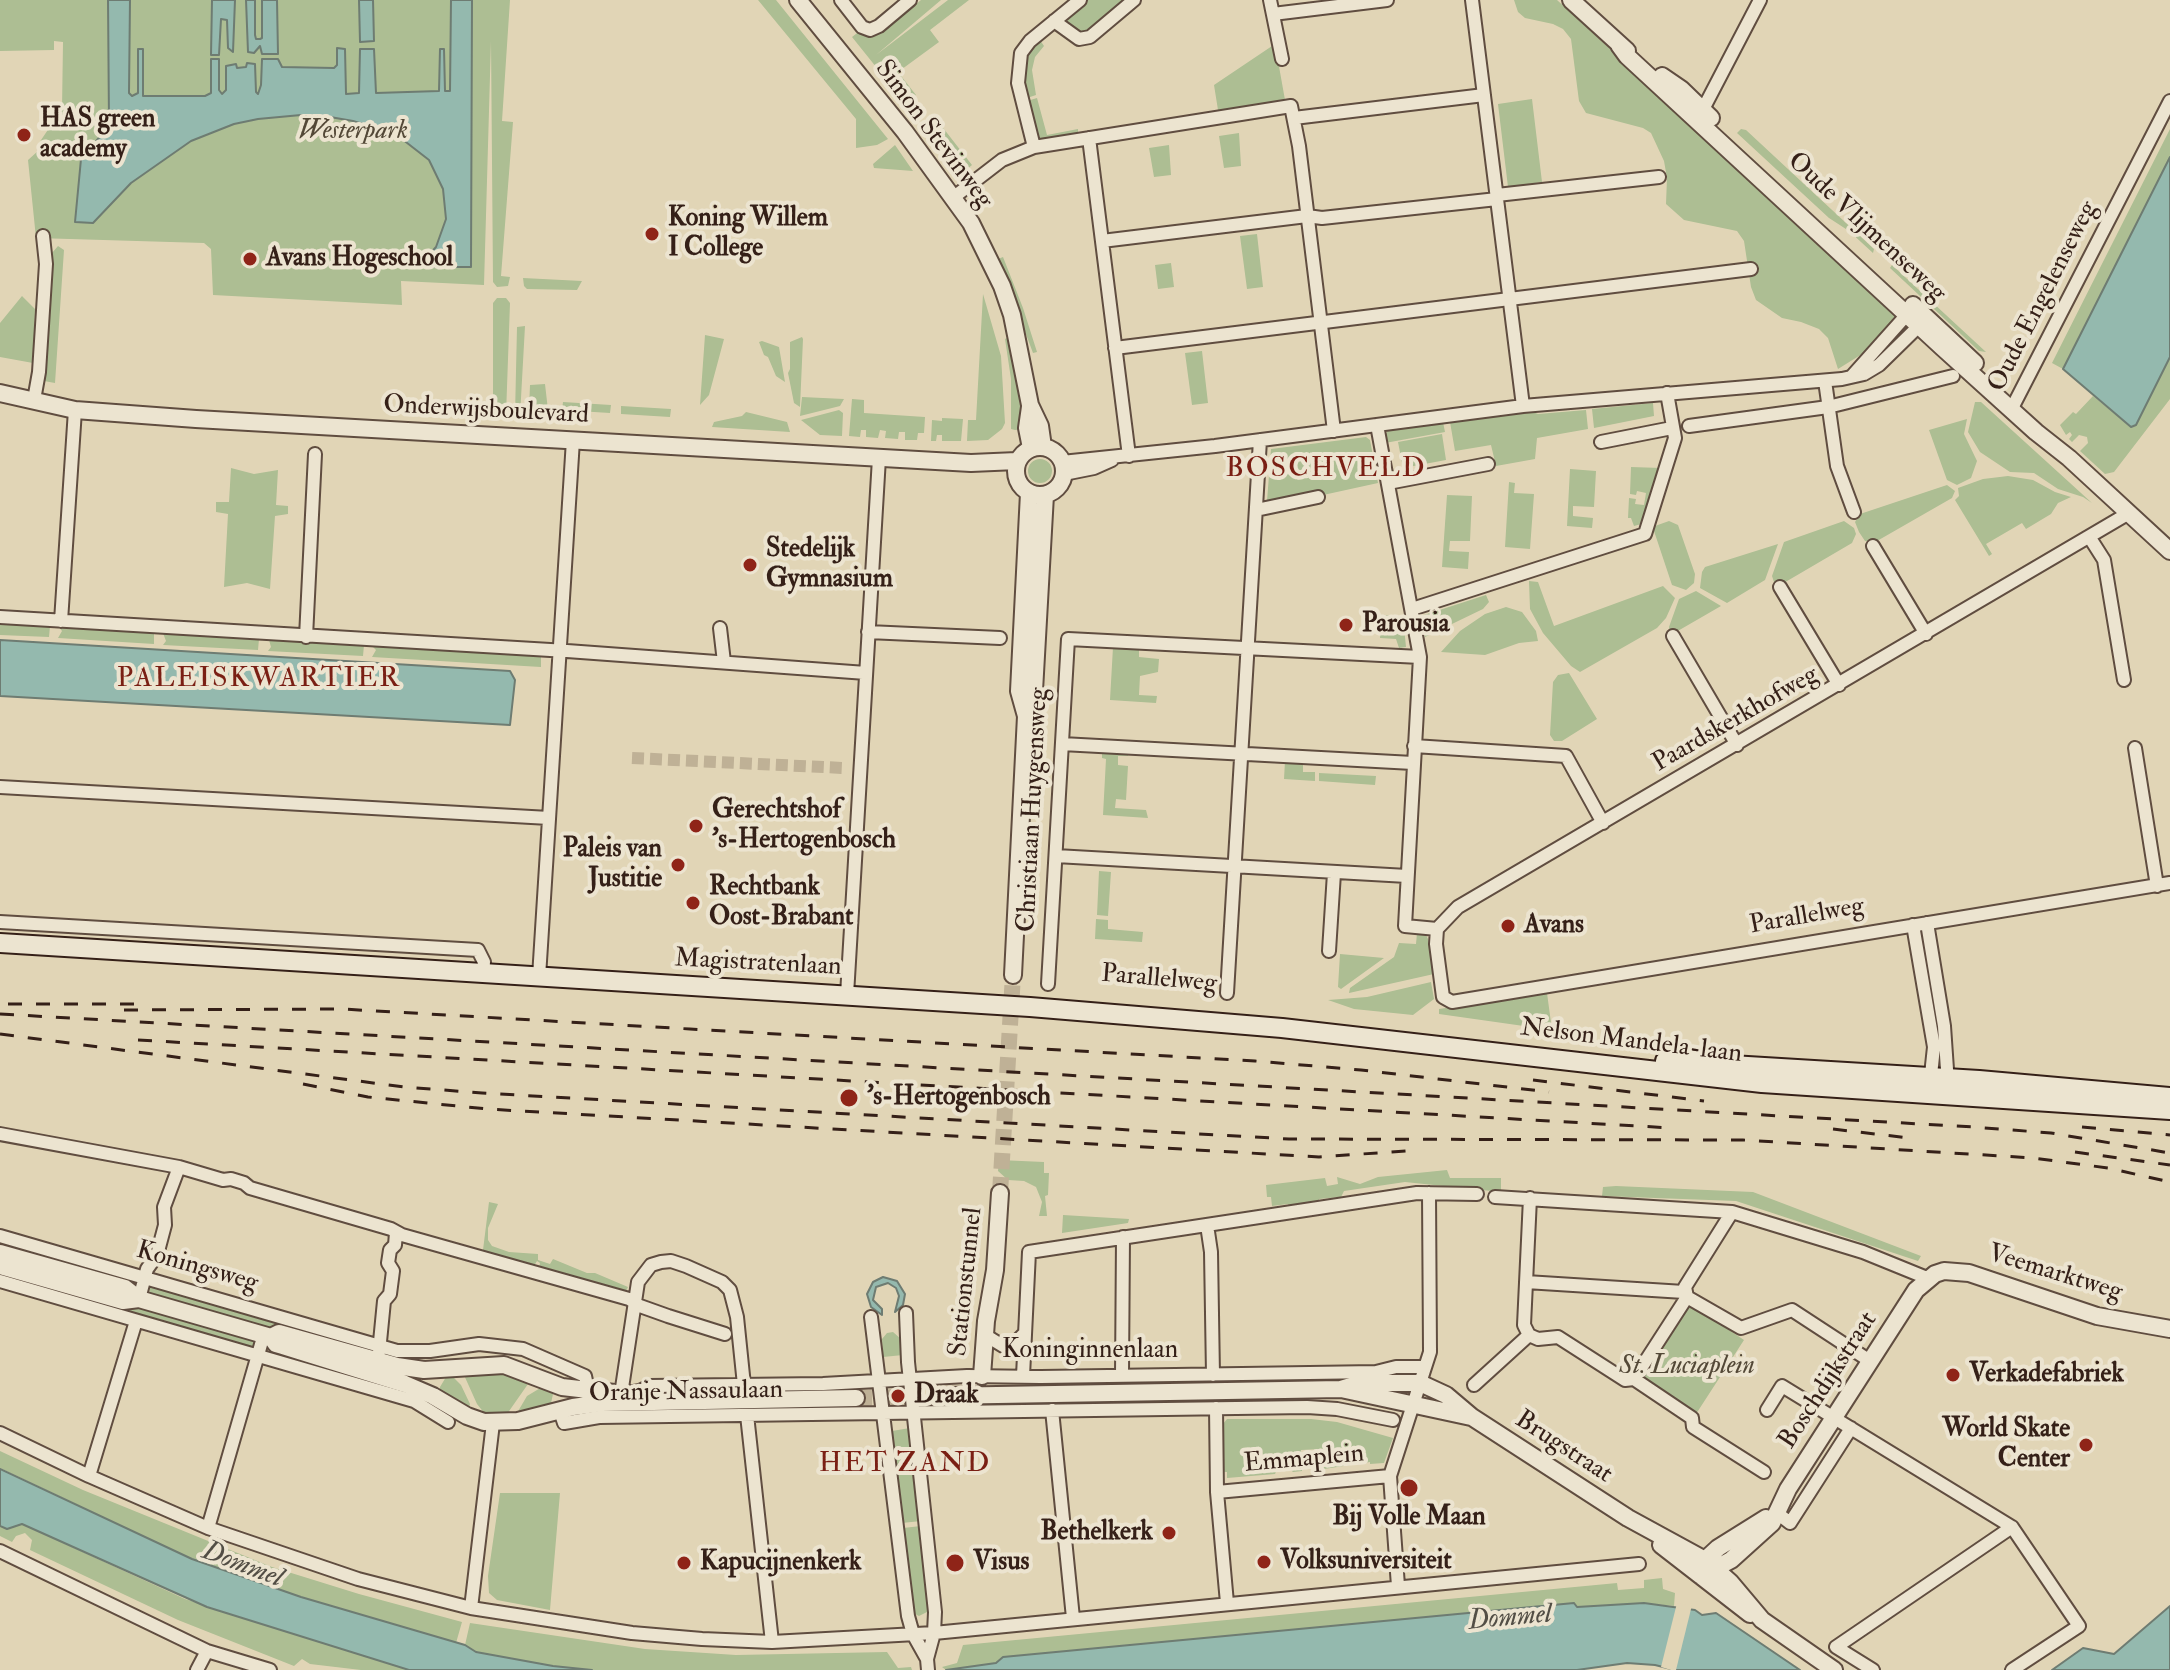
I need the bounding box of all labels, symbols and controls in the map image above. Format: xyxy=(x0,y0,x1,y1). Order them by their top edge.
street label: Simon Stevinweg xyxy=(867,55,999,215)
place label: HAS green academy xyxy=(40,104,155,166)
park label: Westerpark xyxy=(298,116,408,148)
marker: HAS green academy xyxy=(15,126,33,144)
street label: Oude Vlijmenseweg xyxy=(1780,146,1952,310)
street label: Oude Engelenseweg xyxy=(1983,197,2105,397)
place label: Koning Willem I College xyxy=(668,203,828,264)
marker: Koning Willem I College xyxy=(643,225,661,243)
place label: Avans Hogeschool xyxy=(266,243,453,275)
marker: Avans Hogeschool xyxy=(241,250,259,268)
street label: Onderwijsboulevard xyxy=(382,390,590,432)
district label: BOSCHVELD xyxy=(1225,453,1427,487)
place label: Stedelijk Gymnasium xyxy=(766,534,893,596)
marker: Stedelijk Gymnasium xyxy=(741,556,759,574)
place label: Parousia xyxy=(1362,609,1449,641)
marker: Parousia xyxy=(1337,616,1355,634)
street label: Paardskerkhofweg xyxy=(1648,660,1824,780)
district label: PALEISKWARTIER xyxy=(117,663,401,697)
street label: Christiaan Huygensweg xyxy=(1012,687,1056,933)
place label: Gerechtshof 's-Hertogenbosch xyxy=(712,795,896,856)
marker: Gerechtshof 's-Hertogenbosch xyxy=(687,817,705,835)
place label: Paleis van Justitie xyxy=(563,834,662,896)
marker: Paleis van Justitie xyxy=(669,856,687,874)
place label: Rechtbank Oost-Brabant xyxy=(709,872,853,934)
street label: Parallelweg xyxy=(1747,892,1867,942)
marker: Rechtbank Oost-Brabant xyxy=(684,894,702,912)
place label: Avans xyxy=(1524,910,1584,942)
marker: Avans xyxy=(1499,917,1517,935)
street label: Magistratenlaan xyxy=(674,944,842,984)
street label: Parallelweg xyxy=(1100,959,1218,1001)
street label: Nelson Mandela-laan xyxy=(1518,1013,1744,1071)
place label: 's-Hertogenbosch xyxy=(867,1082,1051,1114)
marker: 's-Hertogenbosch xyxy=(838,1087,860,1109)
street label: Stationstunnel xyxy=(944,1206,990,1358)
street label: Koningsweg xyxy=(133,1236,261,1300)
street label: Veemarktweg xyxy=(1984,1239,2126,1309)
street label: Boschdijkstraat xyxy=(1773,1307,1885,1455)
street label: Koninginnenlaan xyxy=(1002,1335,1178,1367)
park label: St. Luciaplein xyxy=(1619,1351,1755,1383)
place label: Verkadefabriek xyxy=(1969,1359,2124,1391)
marker: Verkadefabriek xyxy=(1944,1366,1962,1384)
street label: Oranje Nassaulaan xyxy=(589,1376,783,1410)
place label: Draak xyxy=(914,1380,979,1412)
marker: Draak xyxy=(889,1387,907,1405)
street label: Brugstraat xyxy=(1509,1405,1617,1491)
place label: World Skate Center xyxy=(1942,1414,2070,1476)
marker: World Skate Center xyxy=(2077,1436,2095,1454)
street label: Emmaplein xyxy=(1243,1439,1365,1481)
district label: HET ZAND xyxy=(819,1448,991,1482)
marker: Bij Volle Maan xyxy=(1398,1477,1420,1499)
place label: Bij Volle Maan xyxy=(1332,1502,1486,1534)
place label: Bethelkerk xyxy=(1041,1517,1153,1549)
marker: Bethelkerk xyxy=(1160,1524,1178,1542)
water label: Dommel xyxy=(197,1535,287,1597)
place label: Volksuniversiteit xyxy=(1280,1546,1452,1578)
place label: Kapucijnenkerk xyxy=(700,1547,861,1579)
place label: Visus xyxy=(973,1547,1029,1579)
marker: Visus xyxy=(944,1552,966,1574)
marker: Volksuniversiteit xyxy=(1255,1553,1273,1571)
marker: Kapucijnenkerk xyxy=(675,1554,693,1572)
water label: Dommel xyxy=(1467,1599,1553,1639)

